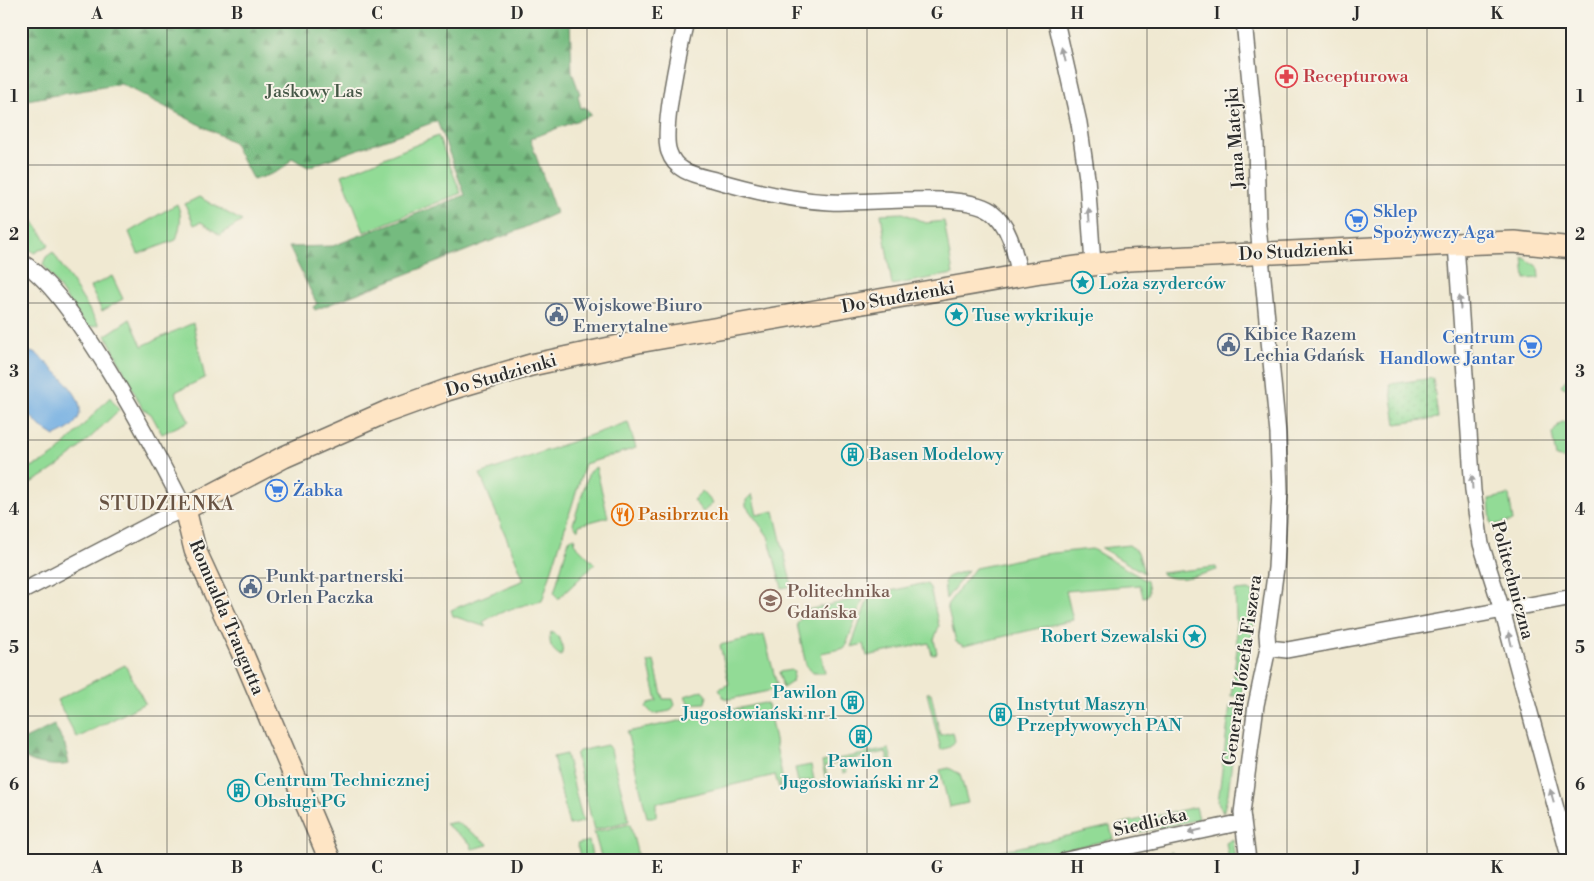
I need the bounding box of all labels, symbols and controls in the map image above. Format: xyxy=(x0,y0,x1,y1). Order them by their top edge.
text: A xyxy=(90,4,103,24)
text: B xyxy=(231,4,243,24)
text: C xyxy=(371,4,383,24)
text: D xyxy=(511,4,524,24)
text: E xyxy=(651,4,663,24)
text: F xyxy=(791,4,803,24)
text: G xyxy=(931,4,944,24)
text: H xyxy=(1070,4,1084,24)
text: I xyxy=(1214,4,1220,24)
text: J xyxy=(1352,4,1360,24)
text: K xyxy=(1491,4,1505,24)
one-way arrow xyxy=(1060,48,1068,63)
pharmacy icon: Recepturowa xyxy=(1275,64,1299,88)
place label: Recepturowa xyxy=(1303,65,1409,88)
park label: Jaśkowy Las xyxy=(264,80,363,103)
street label: Jana Matejki xyxy=(1220,86,1251,191)
text: 1 xyxy=(10,87,18,107)
text: 1 xyxy=(1576,87,1584,107)
place label: Sklep Spożywczy Aga xyxy=(1373,200,1496,244)
one-way arrow xyxy=(1085,207,1093,223)
supermarket icon: Sklep Spożywczy Aga xyxy=(1345,209,1369,233)
text: 2 xyxy=(9,225,19,245)
text: 2 xyxy=(1575,225,1585,245)
street label: Do Studzienki xyxy=(1238,237,1354,266)
place icon: Loża szyderców xyxy=(1071,271,1095,295)
place label: Loża szyderców xyxy=(1099,272,1226,295)
street label: Do Studzienki xyxy=(840,276,957,319)
place label: Wojskowe Biuro Emerytalne xyxy=(572,294,703,338)
one-way arrow xyxy=(1456,294,1464,310)
public building icon: Wojskowe Biuro Emerytalne xyxy=(545,303,569,327)
place icon: Tuse wykrikuje xyxy=(944,303,968,327)
place label: Tuse wykrikuje xyxy=(972,304,1094,327)
place label: Kibice Razem Lechia Gdańsk xyxy=(1244,323,1366,367)
place label: Centrum Handlowe Jantar xyxy=(1379,326,1515,370)
public building icon: Kibice Razem Lechia Gdańsk xyxy=(1216,332,1240,356)
supermarket icon: Centrum Handlowe Jantar xyxy=(1519,335,1543,359)
street label: Do Studzienki xyxy=(443,349,560,402)
text: 3 xyxy=(9,362,19,382)
text: 3 xyxy=(1575,362,1585,382)
building icon: Basen Modelowy xyxy=(841,442,865,466)
place label: Basen Modelowy xyxy=(868,443,1004,466)
one-way arrow xyxy=(1468,473,1476,489)
supermarket icon: Żabka xyxy=(265,478,289,502)
place label: Żabka xyxy=(293,479,344,502)
district label: STUDZIENKA xyxy=(99,492,235,516)
text: 4 xyxy=(9,500,20,520)
text: 4 xyxy=(1575,500,1586,520)
restaurant icon: Pasibrzuch xyxy=(610,502,634,526)
place label: Pasibrzuch xyxy=(638,503,729,526)
street label: Politechniczna xyxy=(1486,518,1540,643)
street label: Romualda Traugutta xyxy=(183,536,270,699)
place label: Punkt partnerski Orlen Paczka xyxy=(266,565,404,609)
street label: Generała Józefa Fiszera xyxy=(1218,573,1267,767)
public building icon: Punkt partnerski Orlen Paczka xyxy=(238,574,262,598)
place label: Politechnika Gdańska xyxy=(787,580,891,624)
school or university icon: Politechnika Gdańska xyxy=(759,589,783,613)
place icon: Robert Szewalski xyxy=(1183,624,1207,648)
place label: Robert Szewalski xyxy=(1041,625,1179,648)
one-way arrow xyxy=(1505,632,1513,647)
text: 5 xyxy=(9,638,19,658)
text: 5 xyxy=(1575,638,1585,658)
place label: Pawilon Jugosłowiański nr 1 xyxy=(681,681,837,725)
building icon: Pawilon Jugosłowiański nr 1 xyxy=(841,690,865,714)
place label: Instytut Maszyn Przepływowych PAN xyxy=(1017,693,1182,737)
building icon: Instytut Maszyn Przepływowych PAN xyxy=(989,702,1013,726)
building icon: Pawilon Jugosłowiański nr 2 xyxy=(848,724,872,748)
place label: Pawilon Jugosłowiański nr 2 xyxy=(780,750,939,794)
place label: Centrum Technicznej Obsługi PG xyxy=(254,769,431,813)
text: 6 xyxy=(9,775,19,795)
text: 6 xyxy=(1575,775,1585,795)
building icon: Centrum Technicznej Obsługi PG xyxy=(226,778,250,802)
one-way arrow xyxy=(1548,789,1556,804)
street label: Siedlicka xyxy=(1111,803,1190,842)
one-way arrow xyxy=(1187,827,1202,835)
text: A xyxy=(90,858,103,878)
text: B xyxy=(231,858,243,878)
text: C xyxy=(371,858,383,878)
text: D xyxy=(511,858,524,878)
text: E xyxy=(651,858,663,878)
text: F xyxy=(791,858,803,878)
text: G xyxy=(931,858,944,878)
text: H xyxy=(1070,858,1084,878)
text: I xyxy=(1214,858,1220,878)
text: J xyxy=(1352,858,1360,878)
text: K xyxy=(1491,858,1505,878)

